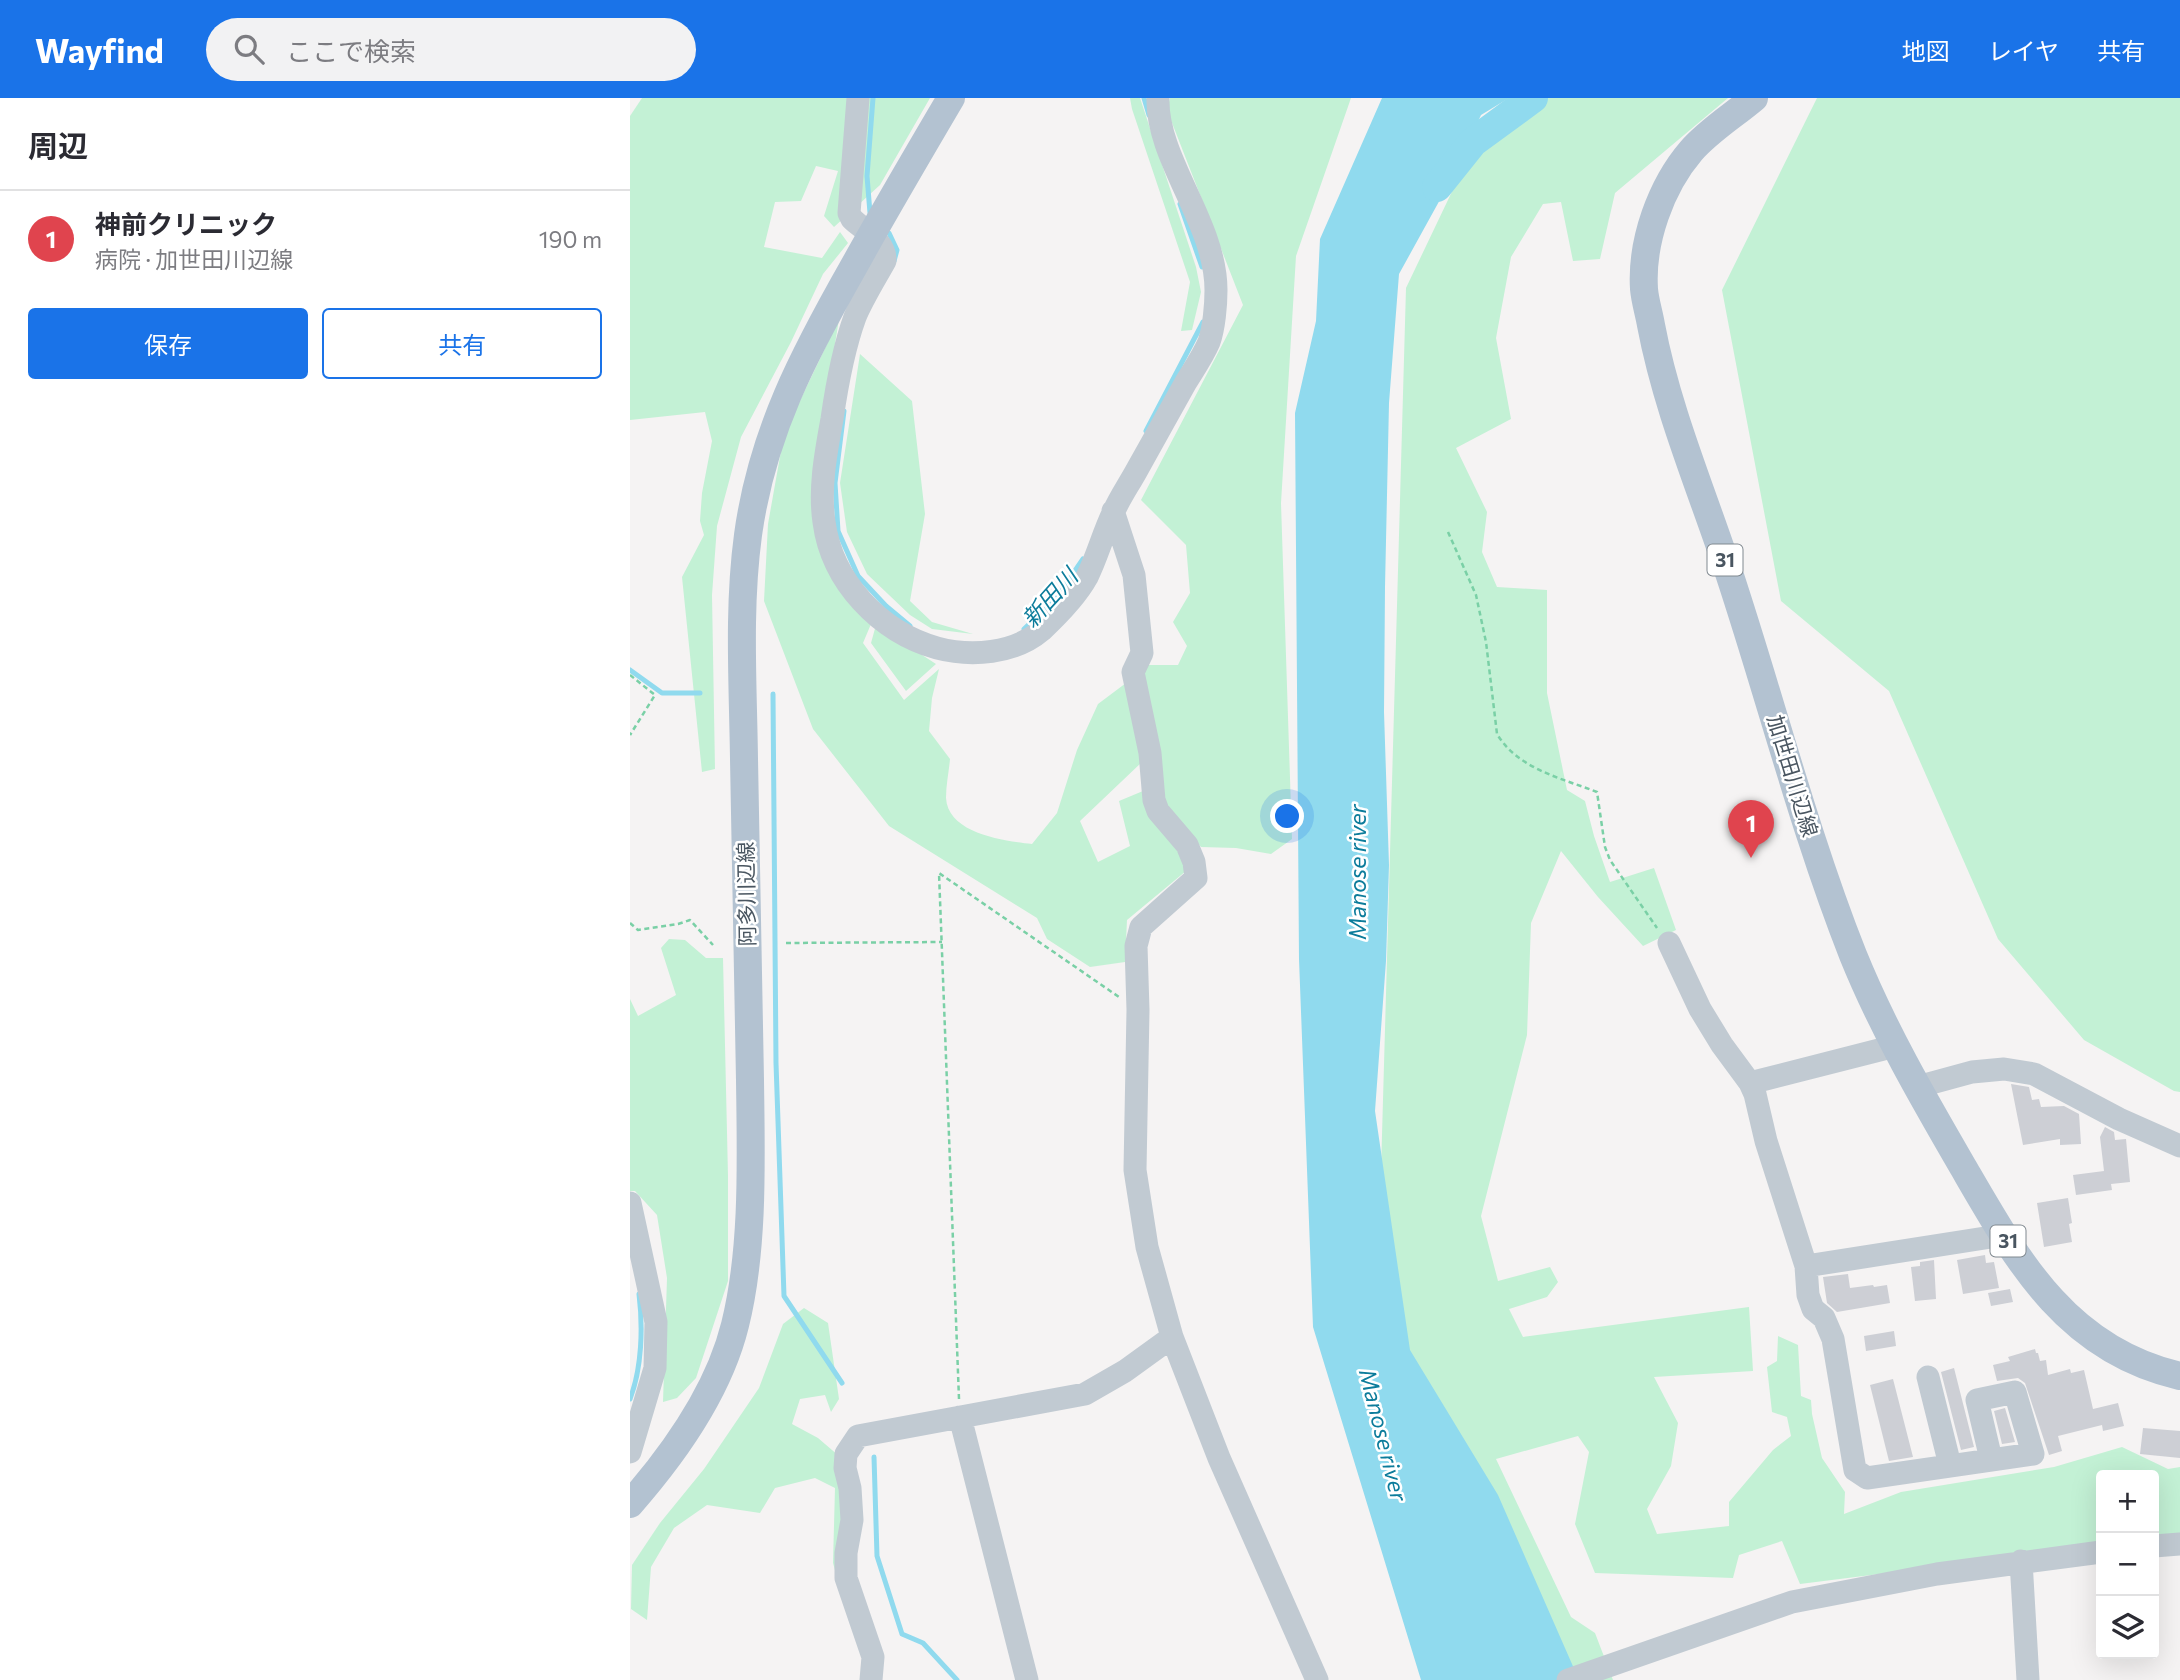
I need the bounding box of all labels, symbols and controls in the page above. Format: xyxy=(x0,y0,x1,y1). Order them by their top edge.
search box xyxy=(206,18,696,81)
text: Wayfind xyxy=(35,29,164,70)
icon: search xyxy=(230,30,268,68)
text: ここで検索 xyxy=(286,35,416,66)
text: 地図 xyxy=(1902,36,1950,65)
text: レイヤ xyxy=(1988,36,2059,65)
text: 共有 xyxy=(2097,36,2145,65)
text: 周辺 xyxy=(28,126,88,163)
text: 神前クリニック xyxy=(95,208,277,239)
text: 1 xyxy=(46,225,56,253)
text: 190 m xyxy=(539,225,602,253)
text: 病院 · 加世田川辺線 xyxy=(95,245,293,273)
button: 保存 xyxy=(28,308,308,379)
button: 共有 xyxy=(322,308,602,379)
road number: 31 xyxy=(1708,544,1742,575)
water label: 新田川 xyxy=(1016,560,1085,632)
street label: 加世田川辺線 xyxy=(1763,712,1824,839)
your location xyxy=(1270,799,1304,833)
pin: 1 xyxy=(1728,800,1774,858)
water label: Manose river xyxy=(1343,803,1371,940)
street label: 阿多川辺線 xyxy=(732,841,759,947)
road number: 31 xyxy=(1990,1226,2026,1256)
water label: Manose river xyxy=(1354,1366,1414,1505)
map controls xyxy=(2096,1470,2159,1659)
button: + xyxy=(2096,1470,2159,1533)
button: − xyxy=(2096,1533,2159,1596)
button: layers xyxy=(2096,1596,2159,1659)

